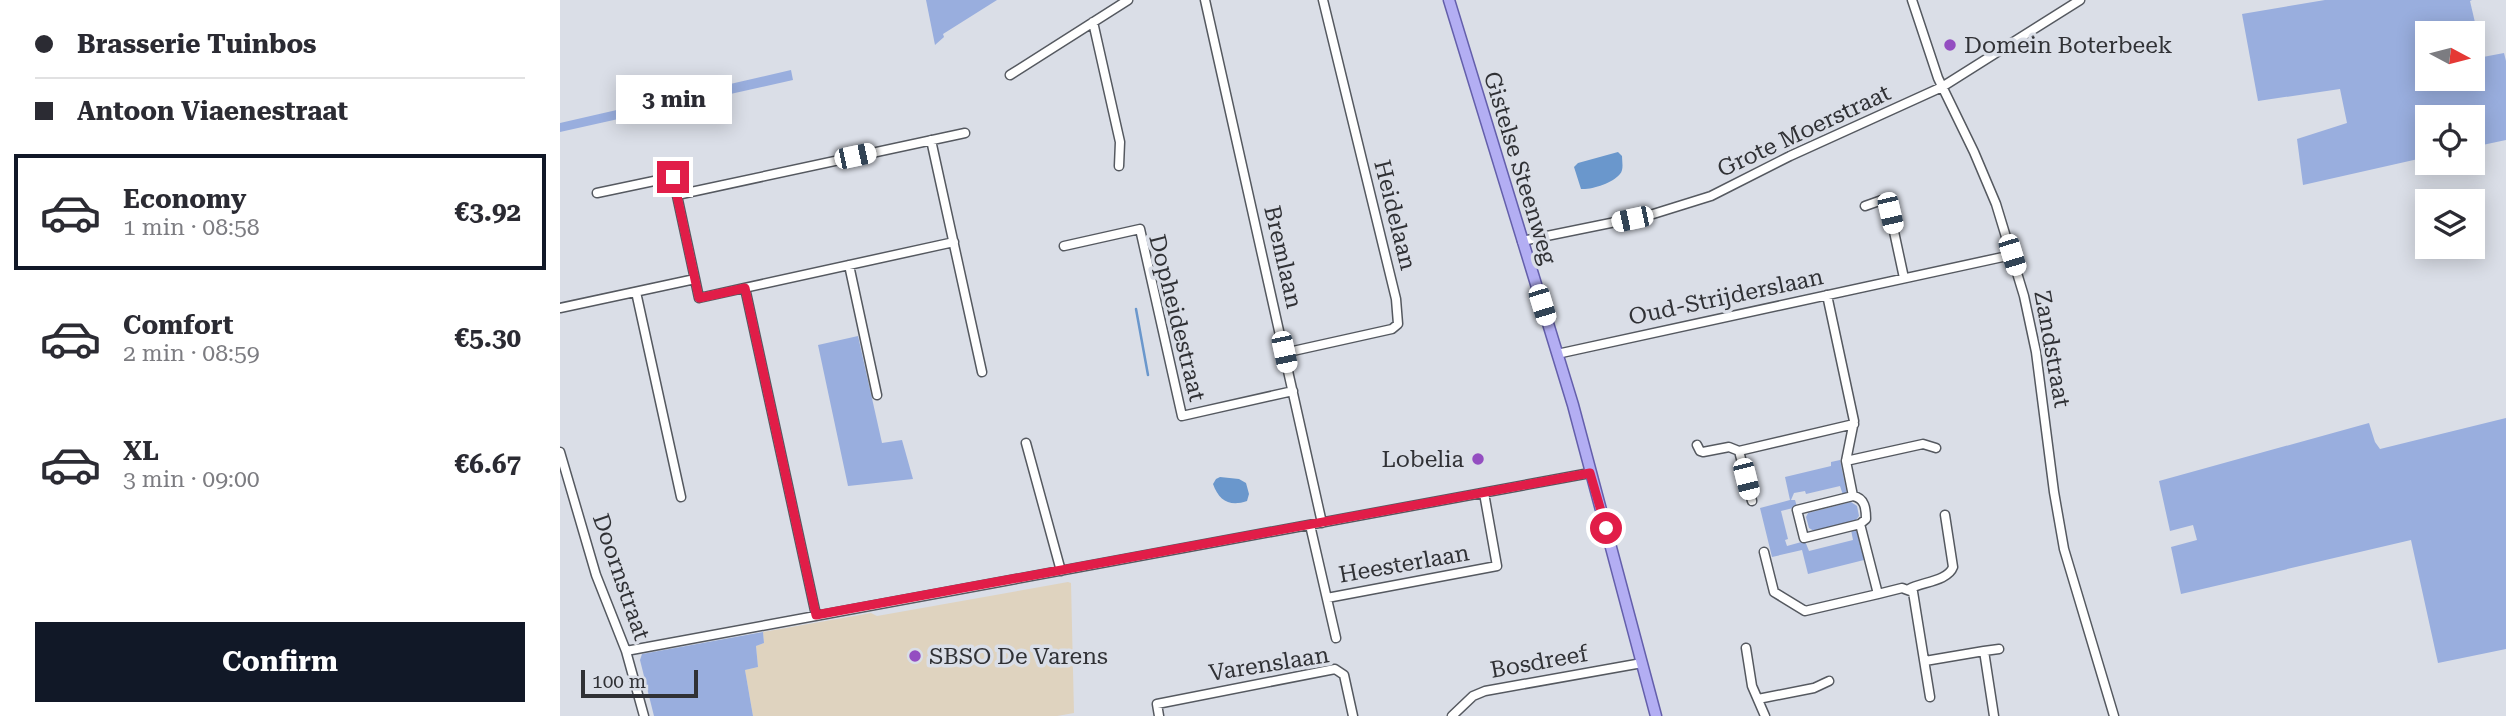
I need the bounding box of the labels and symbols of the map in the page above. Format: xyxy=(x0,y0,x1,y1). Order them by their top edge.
north arrow xyxy=(2415,21,2485,91)
place label: Domein Boterbeek xyxy=(1964,32,2173,59)
marker: Domein Boterbeek xyxy=(1942,37,1958,53)
street label: Gistelse Steenweg xyxy=(1478,68,1562,268)
callout: 3 min xyxy=(615,76,731,124)
street label: Grote Moerstraat xyxy=(1713,79,1895,183)
car xyxy=(833,141,878,171)
street label: Heidelaan xyxy=(1368,157,1422,273)
route end xyxy=(657,161,689,193)
car xyxy=(1876,190,1905,236)
street label: Bremlaan xyxy=(1258,203,1308,311)
car xyxy=(1610,204,1655,234)
street label: Dopheidestraat xyxy=(1143,232,1211,405)
car xyxy=(1996,232,2029,278)
street label: Oud-Strijderslaan xyxy=(1626,263,1826,331)
car xyxy=(1526,282,1559,328)
street label: Zandstraat xyxy=(2028,288,2076,410)
car xyxy=(1270,329,1299,375)
place label: Lobelia xyxy=(1381,446,1465,473)
marker: Lobelia xyxy=(1470,451,1486,467)
car xyxy=(1731,456,1762,502)
street label: Doornstraat xyxy=(587,510,655,644)
route start xyxy=(1590,512,1622,544)
street label: Heesterlaan xyxy=(1337,539,1472,589)
street label: Bosdreef xyxy=(1488,640,1591,684)
street label: Varenslaan xyxy=(1207,641,1331,687)
place label: SBSO De Varens xyxy=(929,643,1108,670)
marker: SBSO De Varens xyxy=(907,648,923,664)
scale bar xyxy=(581,667,698,699)

